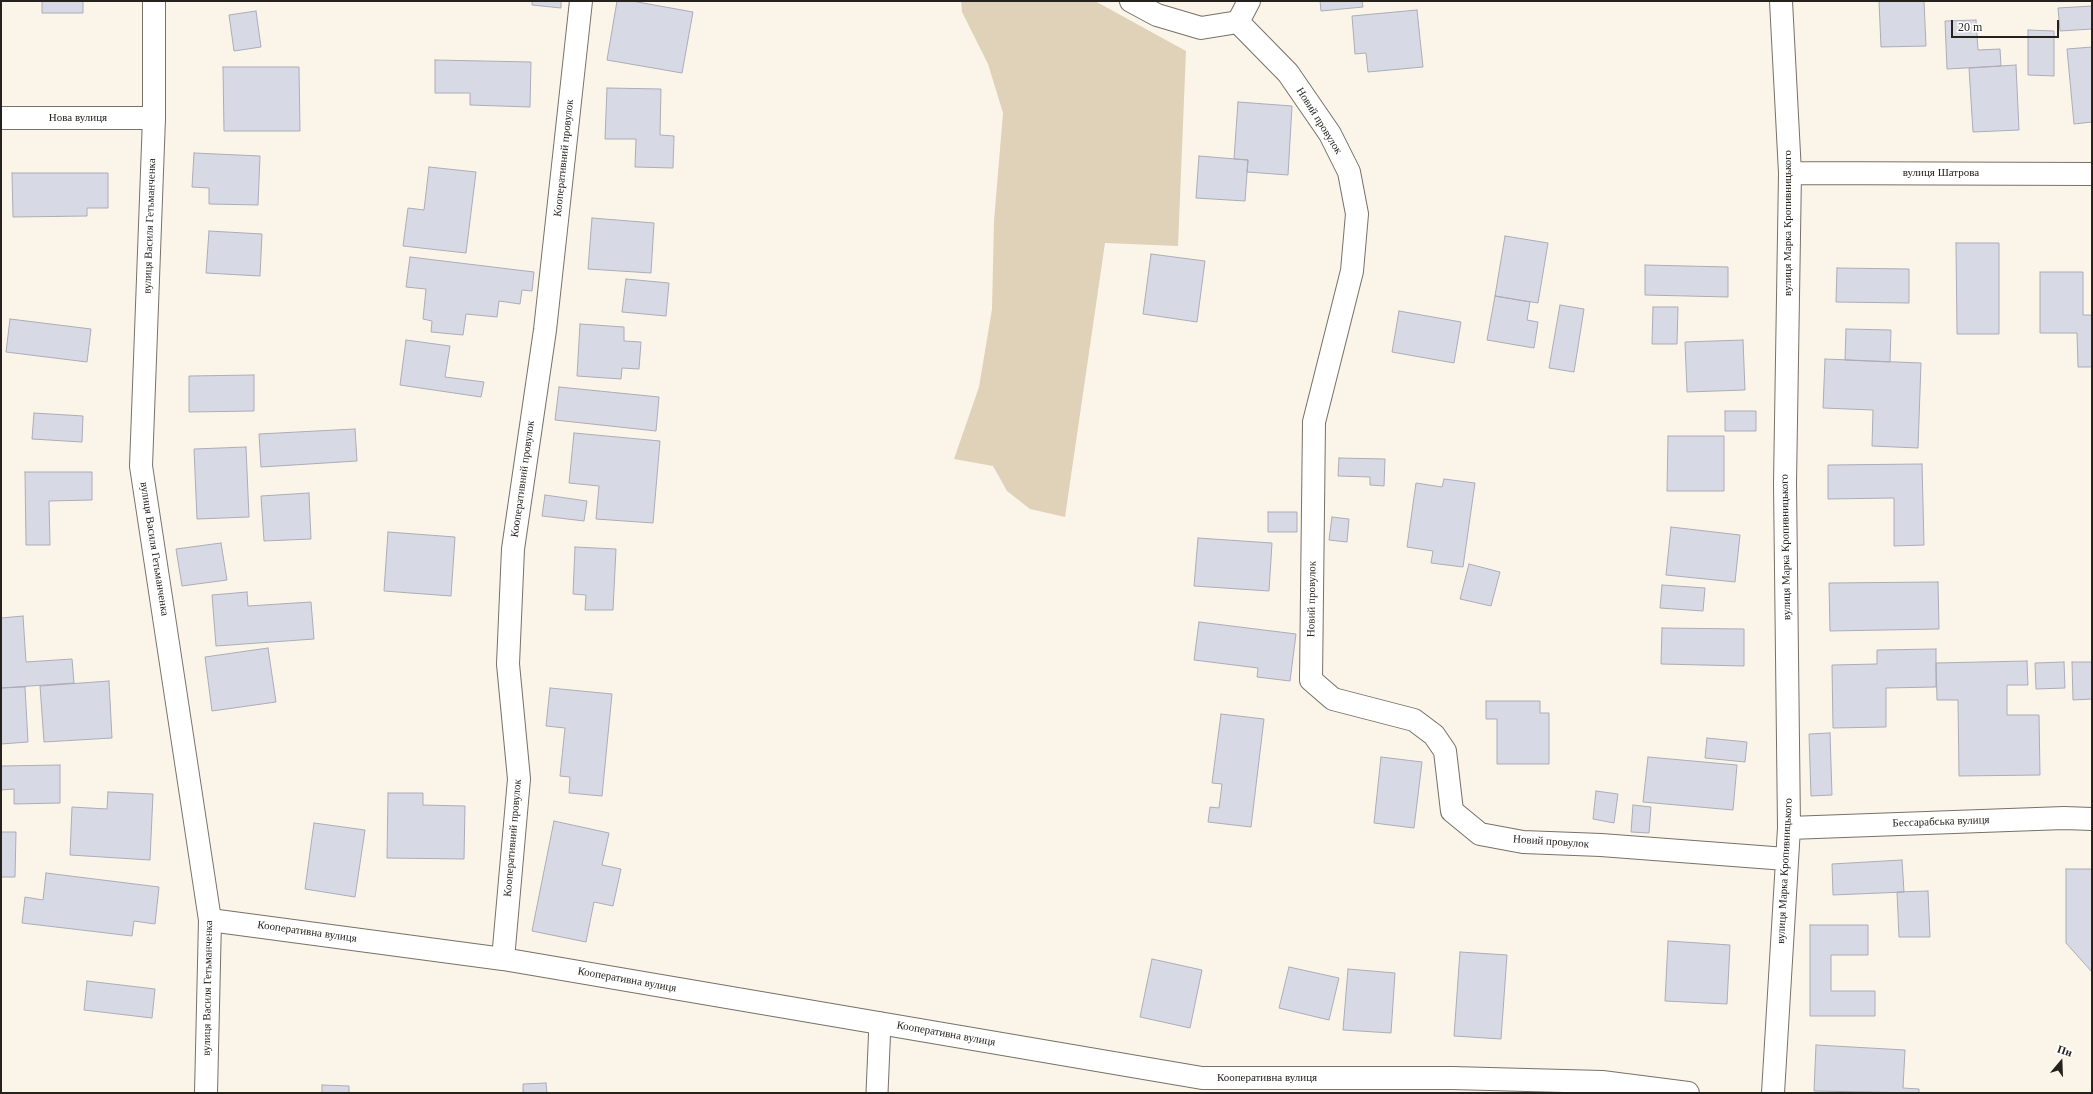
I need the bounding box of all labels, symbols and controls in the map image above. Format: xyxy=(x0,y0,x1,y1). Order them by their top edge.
scale bar xyxy=(1953,12,2061,38)
text: 20 m xyxy=(1958,20,1982,34)
street label: Новий провулок xyxy=(1293,85,1345,157)
street label: Кооперативний провулок xyxy=(551,99,577,217)
street label: Нова вулиця xyxy=(49,111,107,125)
street label: вулиця Марка Кропивницького xyxy=(1781,150,1795,296)
street label: вулиця Василя Гетьманченка xyxy=(141,158,159,294)
street label: вулиця Шатрова xyxy=(1903,166,1979,180)
street label: Кооперативний провулок xyxy=(508,420,538,538)
street label: вулиця Марка Кропивницького xyxy=(1778,474,1794,620)
street label: вулиця Василя Гетьманченка xyxy=(137,481,171,617)
street label: Новий провулок xyxy=(1305,561,1319,637)
street label: Кооперативний провулок xyxy=(501,779,525,897)
street label: вулиця Марка Кропивницького xyxy=(1775,798,1795,944)
street label: Бессарабська вулиця xyxy=(1892,814,1990,830)
street label: Новий провулок xyxy=(1513,833,1589,851)
street label: Кооперативна вулиця xyxy=(256,918,358,946)
street label: вулиця Василя Гетьманченка xyxy=(200,920,216,1056)
street label: Кооперативна вулиця xyxy=(577,965,677,995)
street label: Кооперативна вулиця xyxy=(896,1019,996,1049)
north arrow xyxy=(2041,1042,2081,1082)
text: Пн xyxy=(2056,1043,2074,1059)
street label: Кооперативна вулиця xyxy=(1217,1071,1317,1085)

